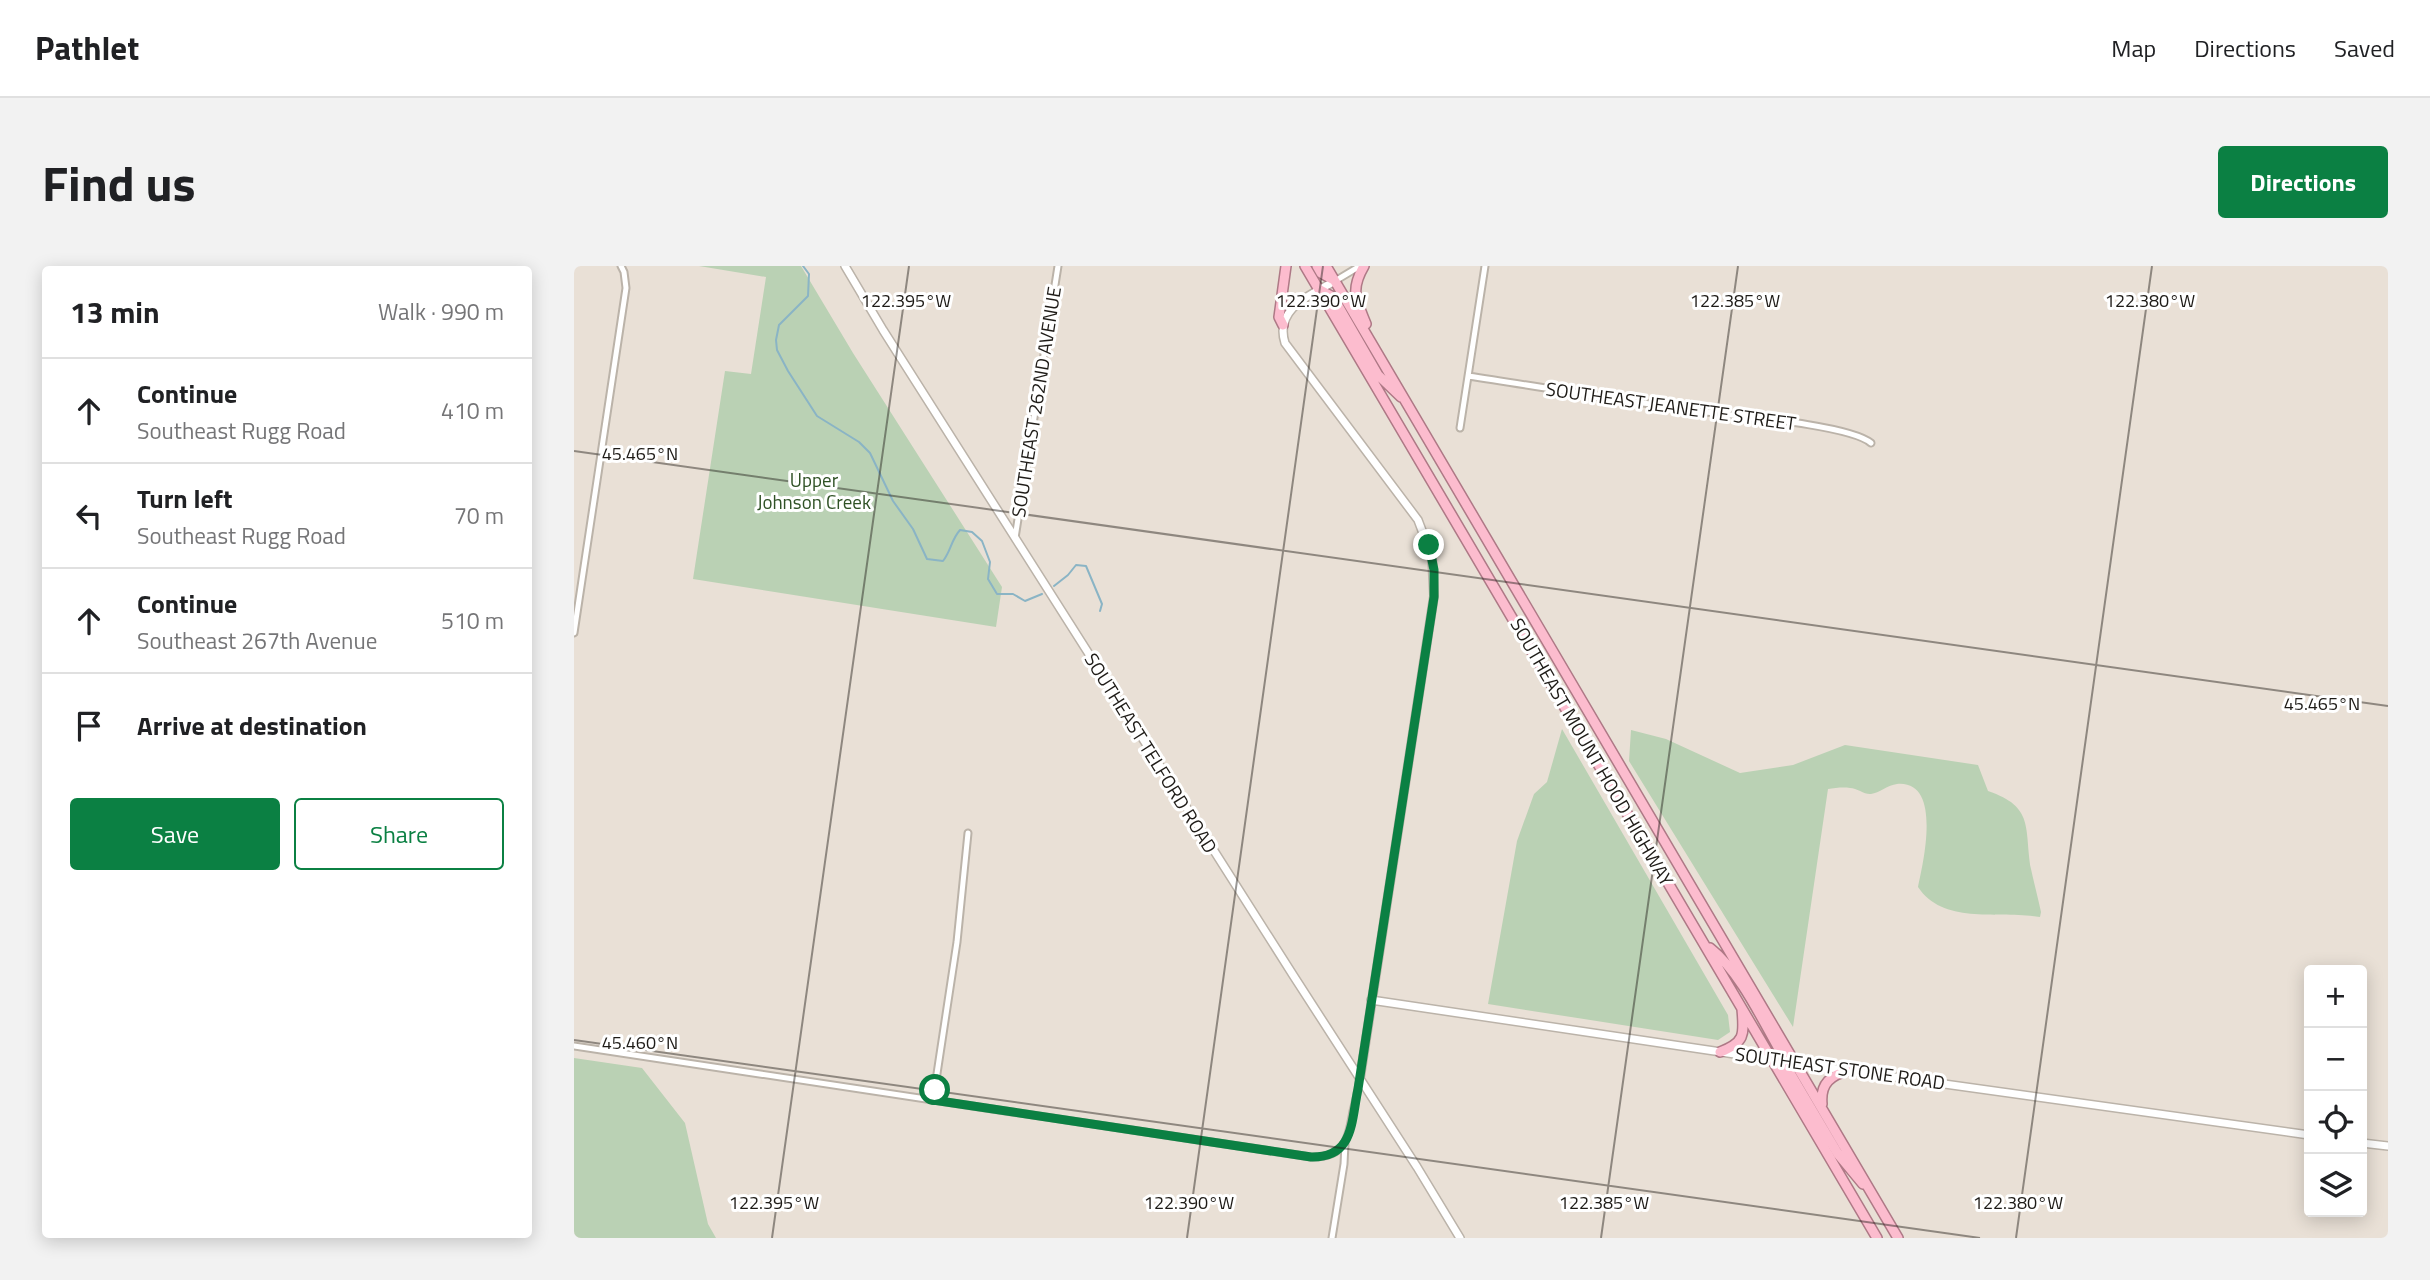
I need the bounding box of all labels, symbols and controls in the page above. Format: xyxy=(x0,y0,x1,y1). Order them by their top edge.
text: Pathlet xyxy=(35,23,139,73)
text: Map xyxy=(2111,30,2156,66)
text: Directions xyxy=(2194,30,2296,66)
text: Saved xyxy=(2334,30,2395,66)
text: Find us xyxy=(42,145,196,220)
button: Directions xyxy=(2218,146,2388,218)
street label: SOUTHEAST 262ND AVENUE xyxy=(1003,284,1068,519)
text: 122.395°W xyxy=(861,287,951,314)
text: 122.390°W xyxy=(1276,287,1366,314)
text: 122.385°W xyxy=(1690,287,1780,314)
text: 122.380°W xyxy=(2105,287,2195,314)
text: 13 min xyxy=(70,289,160,335)
text: Walk · 990 m xyxy=(378,294,504,329)
text: Continue xyxy=(137,374,237,413)
street label: SOUTHEAST JEANETTE STREET xyxy=(1544,374,1798,437)
icon: ahead xyxy=(70,392,108,430)
text: 410 m xyxy=(441,393,504,428)
text: Southeast Rugg Road xyxy=(137,413,346,448)
text: 45.465°N xyxy=(602,440,678,467)
park label: Upper Johnson Creek xyxy=(757,465,871,516)
text: Turn left xyxy=(137,479,232,518)
icon: left xyxy=(70,497,108,535)
text: 70 m xyxy=(454,498,504,533)
text: Southeast Rugg Road xyxy=(137,518,346,553)
route end xyxy=(1413,529,1444,560)
text: Continue xyxy=(137,584,237,623)
icon: ahead xyxy=(70,602,108,640)
text: 510 m xyxy=(441,603,504,638)
street label: SOUTHEAST MOUNT HOOD HIGHWAY xyxy=(1504,612,1682,892)
text: Southeast 267th Avenue xyxy=(137,623,377,658)
street label: SOUTHEAST TELFORD ROAD xyxy=(1078,647,1225,859)
text: 45.465°N xyxy=(2284,690,2360,717)
text: Arrive at destination xyxy=(137,706,367,745)
icon: arrive xyxy=(70,707,108,745)
button: Save xyxy=(70,798,280,870)
button: Share xyxy=(294,798,504,870)
map controls xyxy=(2304,965,2367,1217)
button: + xyxy=(2304,965,2367,1028)
button: − xyxy=(2304,1028,2367,1091)
text: 45.460°N xyxy=(602,1029,678,1056)
street label: SOUTHEAST STONE ROAD xyxy=(1733,1038,1947,1097)
route start xyxy=(919,1074,950,1105)
button: locate xyxy=(2304,1091,2367,1154)
button: layers xyxy=(2304,1154,2367,1217)
text: 122.395°W xyxy=(729,1189,819,1216)
text: 122.390°W xyxy=(1144,1189,1234,1216)
text: 122.385°W xyxy=(1559,1189,1649,1216)
text: 122.380°W xyxy=(1973,1189,2063,1216)

